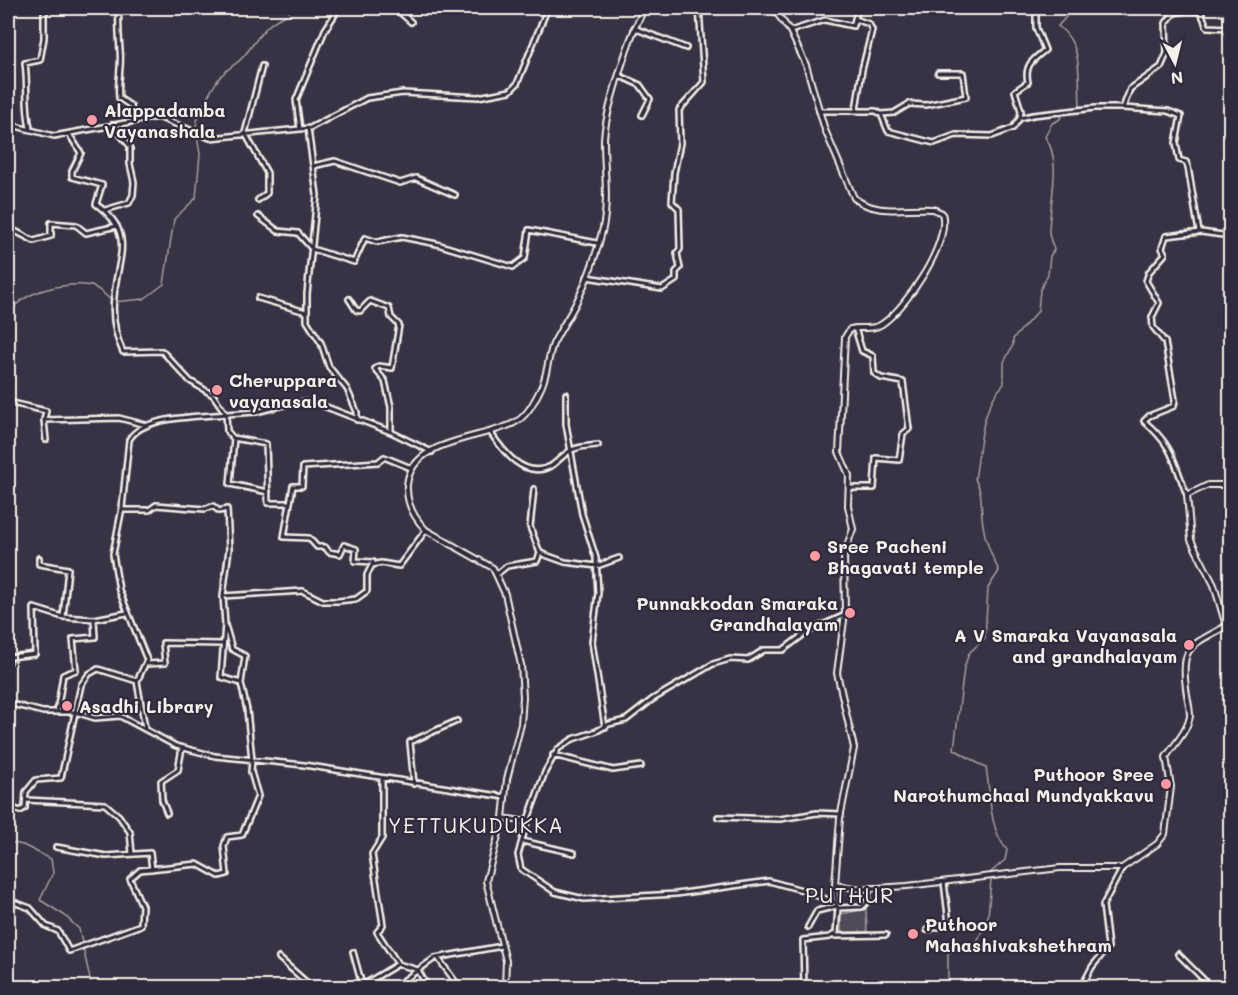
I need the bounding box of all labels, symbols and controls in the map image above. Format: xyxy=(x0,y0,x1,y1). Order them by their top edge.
north arrow xyxy=(1145,33,1205,93)
text: N xyxy=(1170,67,1184,90)
place label: Alappadamba Vayanashala xyxy=(104,98,225,143)
marker: Alappadamba Vayanashala xyxy=(85,113,99,127)
place label: Cheruppara vayanasala xyxy=(229,368,337,413)
marker: Cheruppara vayanasala xyxy=(210,383,224,397)
place label: Sree Pacheni Bhagavati temple xyxy=(827,534,984,579)
marker: Sree Pacheni Bhagavati temple xyxy=(808,549,822,563)
place label: Punnakkodan Smaraka Grandhalayam xyxy=(636,591,838,636)
marker: Punnakkodan Smaraka Grandhalayam xyxy=(843,606,857,620)
place label: A V Smaraka Vayanasala and grandhalayam xyxy=(954,623,1177,668)
marker: A V Smaraka Vayanasala and grandhalayam xyxy=(1182,638,1196,652)
place label: Asadhi Library xyxy=(79,694,214,718)
marker: Asadhi Library xyxy=(60,699,74,713)
place label: Puthoor Sree Narothumchaal Mundyakkavu xyxy=(893,762,1154,807)
marker: Puthoor Sree Narothumchaal Mundyakkavu xyxy=(1159,777,1173,791)
district label: YETTUKUDUKKA xyxy=(388,811,564,838)
district label: PUTHUR xyxy=(805,881,895,908)
place label: Puthoor Mahashivakshethram xyxy=(925,912,1112,957)
marker: Puthoor Mahashivakshethram xyxy=(906,927,920,941)

